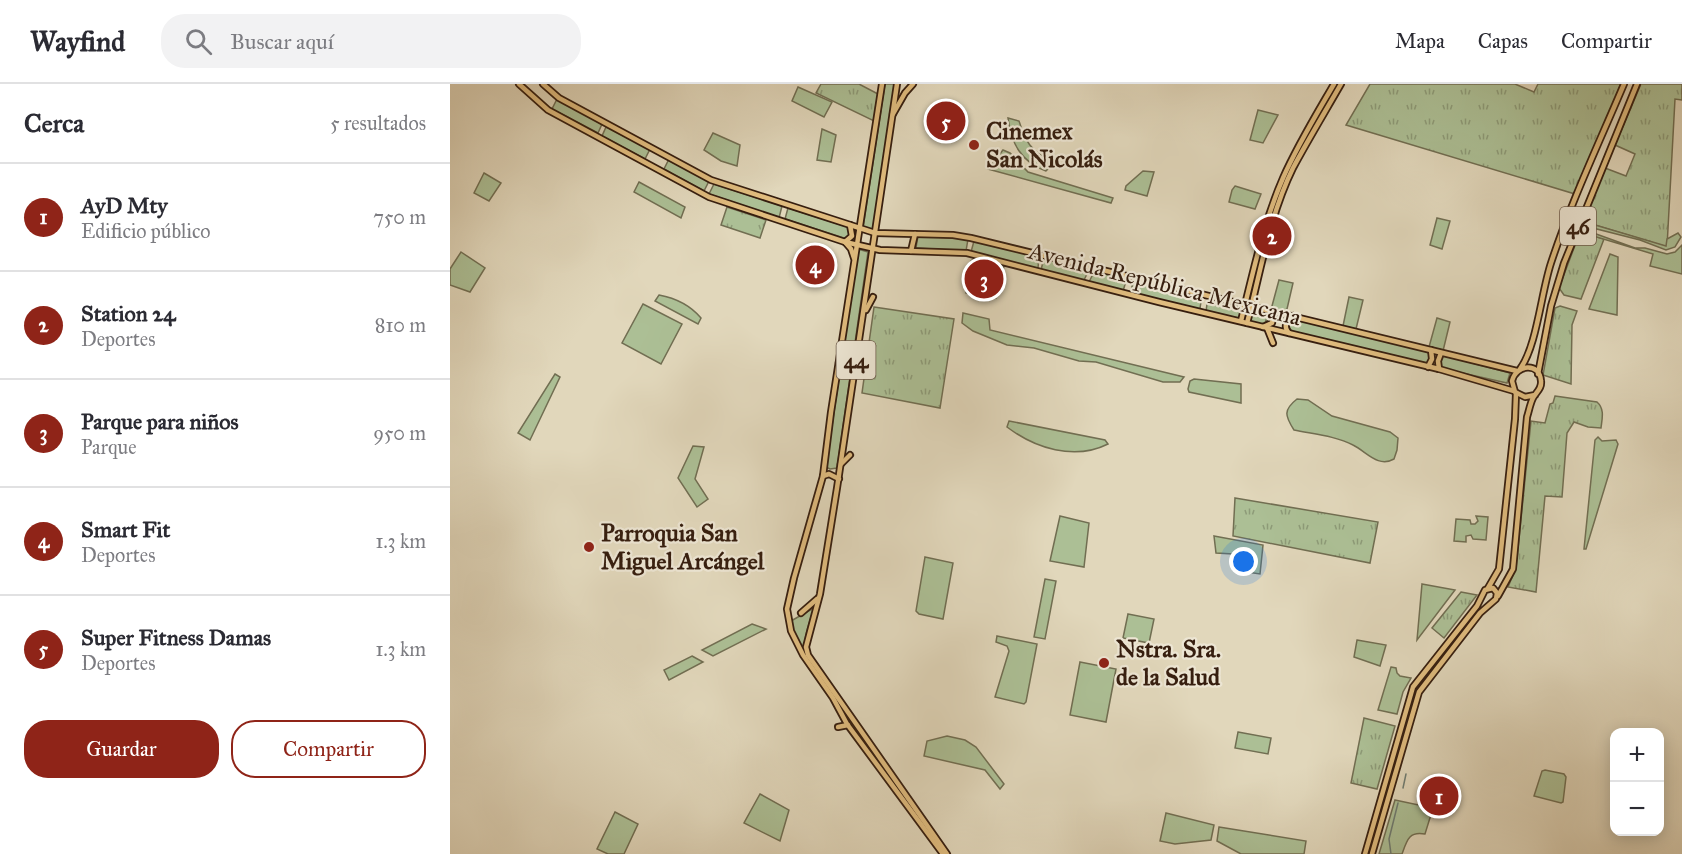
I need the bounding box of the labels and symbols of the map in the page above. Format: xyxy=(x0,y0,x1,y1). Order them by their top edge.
pin: 5 xyxy=(926,99,966,144)
place label: Cinemex San Nicolás xyxy=(986,116,1103,174)
marker: Cinemex San Nicolás xyxy=(967,138,981,152)
road number: 46 xyxy=(1560,207,1596,245)
pin: 2 xyxy=(1252,214,1292,258)
street label: Avenida República Mexicana xyxy=(1025,235,1305,333)
pin: 4 xyxy=(796,242,835,288)
pin: 3 xyxy=(964,256,1004,302)
road number: 44 xyxy=(836,341,876,379)
place label: Parroquia San Miguel Arcángel xyxy=(601,518,765,576)
marker: Parroquia San Miguel Arcángel xyxy=(582,540,596,554)
your location xyxy=(1229,547,1258,576)
place label: Nstra. Sra. de la Salud xyxy=(1116,634,1221,692)
marker: Nstra. Sra. de la Salud xyxy=(1097,656,1111,670)
pin: 1 xyxy=(1420,774,1458,818)

